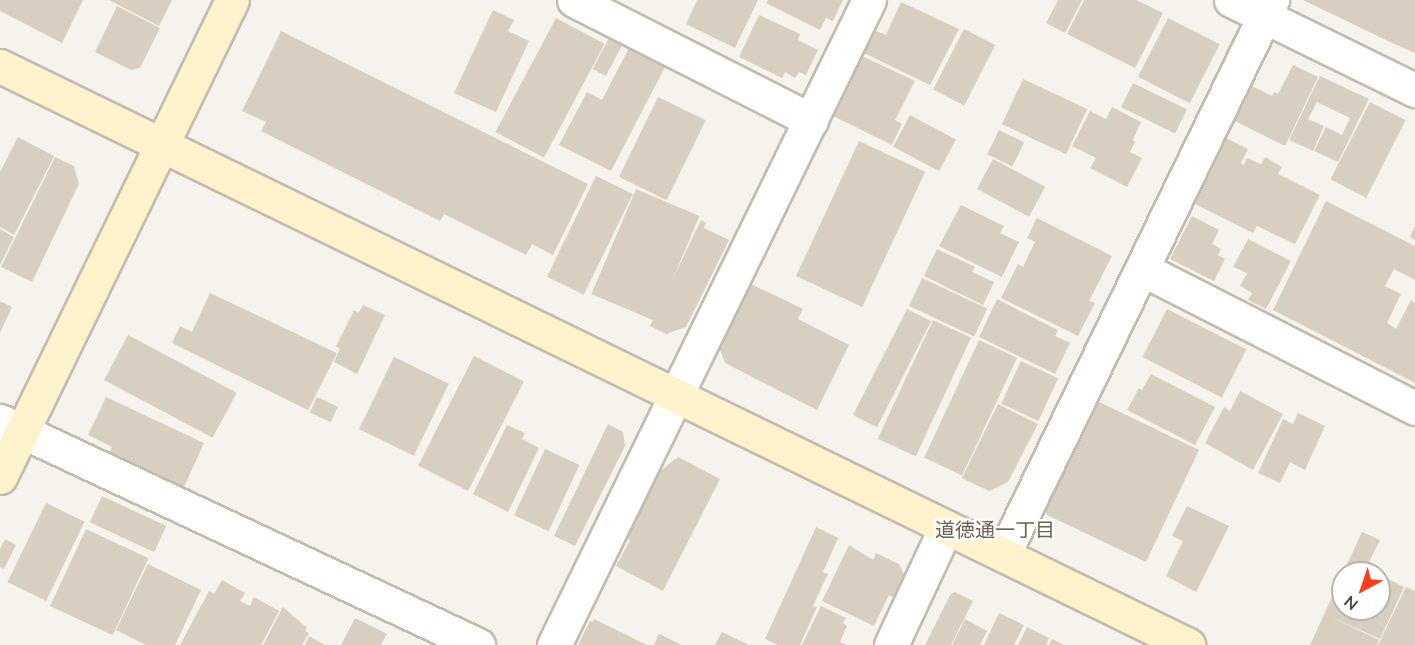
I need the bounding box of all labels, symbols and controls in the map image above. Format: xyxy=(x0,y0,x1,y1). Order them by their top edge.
district label: 道徳通一丁目 xyxy=(935,517,1055,541)
north arrow xyxy=(1331,561,1391,621)
text: N xyxy=(1340,592,1362,615)

